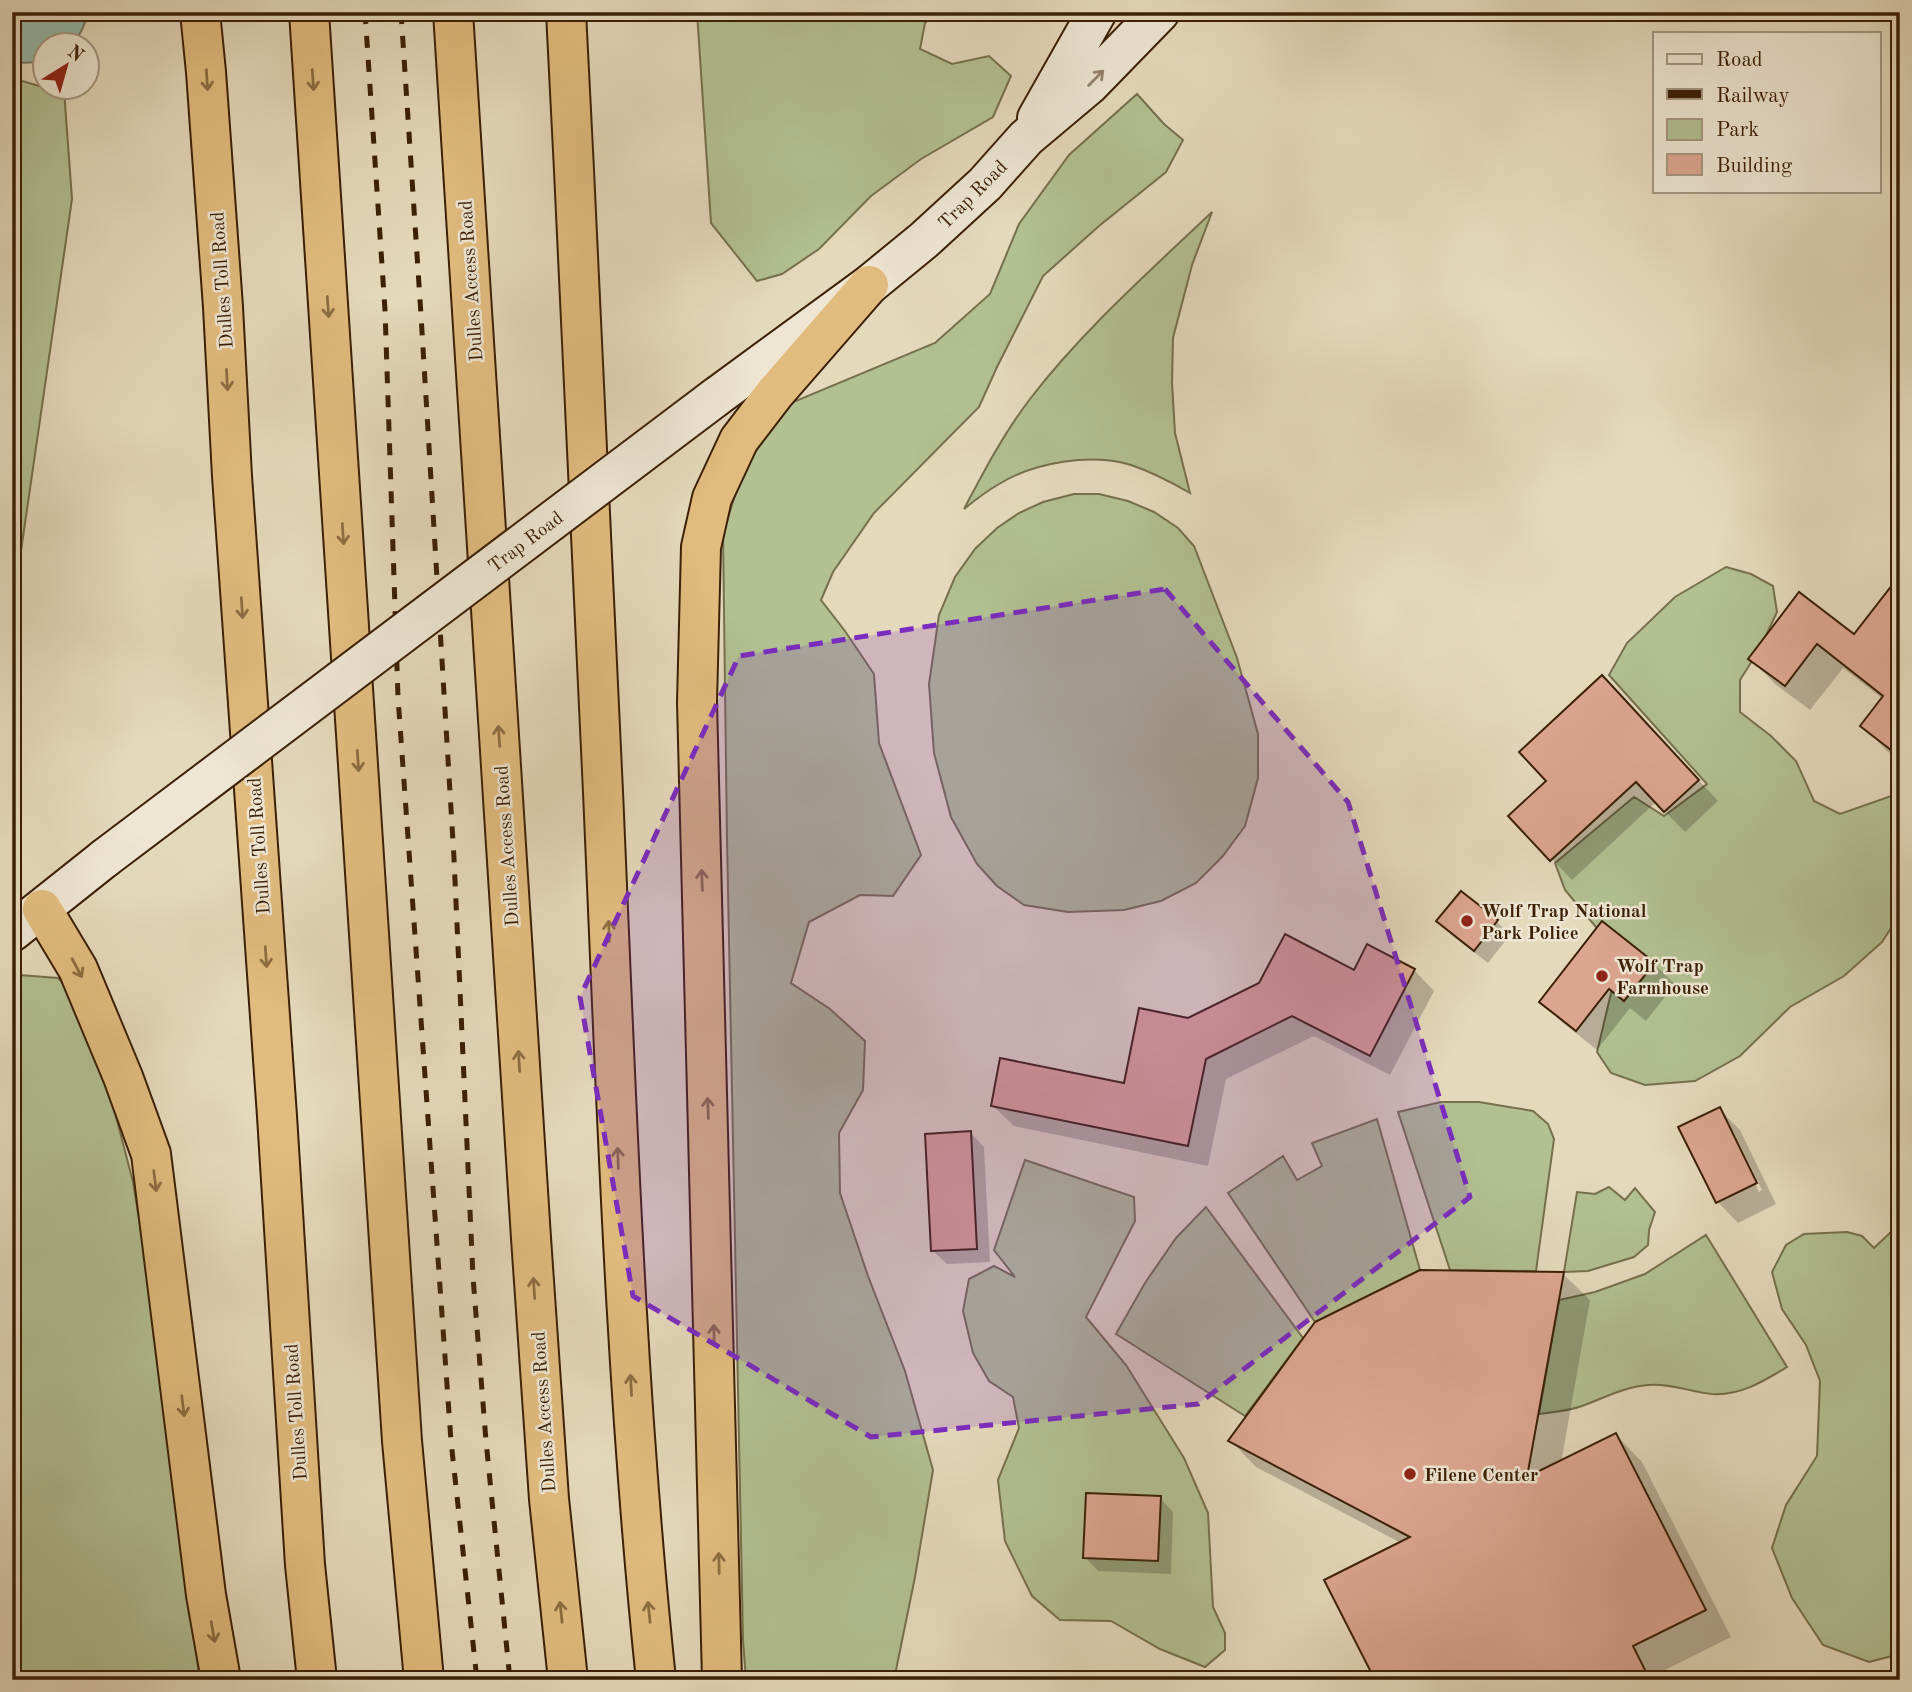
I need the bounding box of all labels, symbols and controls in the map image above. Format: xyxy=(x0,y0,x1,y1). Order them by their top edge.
north arrow xyxy=(32,32,102,102)
legend xyxy=(1653,32,1881,192)
text: N xyxy=(63,42,87,67)
text: Road xyxy=(1716,50,1763,71)
one-way arrow xyxy=(201,68,214,91)
one-way arrow xyxy=(307,69,320,92)
one-way arrow xyxy=(1087,69,1104,86)
text: Railway xyxy=(1716,86,1790,107)
text: Park xyxy=(1716,120,1759,141)
text: Building xyxy=(1716,156,1793,177)
street label: Trap Road xyxy=(936,158,1012,234)
street label: Dulles Access Road xyxy=(457,200,488,362)
street label: Dulles Toll Road xyxy=(209,211,238,349)
one-way arrow xyxy=(322,296,335,318)
one-way arrow xyxy=(221,369,234,392)
street label: Trap Road xyxy=(486,509,568,577)
one-way arrow xyxy=(337,523,350,545)
one-way arrow xyxy=(235,596,248,619)
one-way arrow xyxy=(492,724,505,747)
one-way arrow xyxy=(352,750,365,772)
street label: Dulles Access Road xyxy=(493,765,524,927)
street label: Dulles Toll Road xyxy=(246,777,275,915)
one-way arrow xyxy=(695,869,709,892)
place label: Wolf Trap National Park Police xyxy=(1481,903,1647,944)
marker: Wolf Trap National Park Police xyxy=(1459,913,1475,929)
one-way arrow xyxy=(603,919,616,942)
one-way arrow xyxy=(260,945,273,967)
one-way arrow xyxy=(70,957,84,978)
place label: Wolf Trap Farmhouse xyxy=(1616,958,1709,999)
marker: Wolf Trap Farmhouse xyxy=(1594,968,1610,984)
one-way arrow xyxy=(513,1049,526,1072)
one-way arrow xyxy=(701,1096,715,1119)
one-way arrow xyxy=(612,1147,625,1170)
one-way arrow xyxy=(148,1169,161,1191)
one-way arrow xyxy=(527,1277,540,1299)
one-way arrow xyxy=(707,1324,721,1347)
street label: Dulles Access Road xyxy=(530,1331,561,1493)
street label: Dulles Toll Road xyxy=(283,1343,312,1481)
one-way arrow xyxy=(624,1374,637,1397)
one-way arrow xyxy=(176,1394,189,1417)
marker: Filene Center xyxy=(1402,1466,1418,1482)
place label: Filene Center xyxy=(1424,1467,1538,1486)
one-way arrow xyxy=(712,1551,725,1574)
one-way arrow xyxy=(554,1601,567,1624)
one-way arrow xyxy=(642,1601,655,1624)
one-way arrow xyxy=(207,1620,220,1643)

